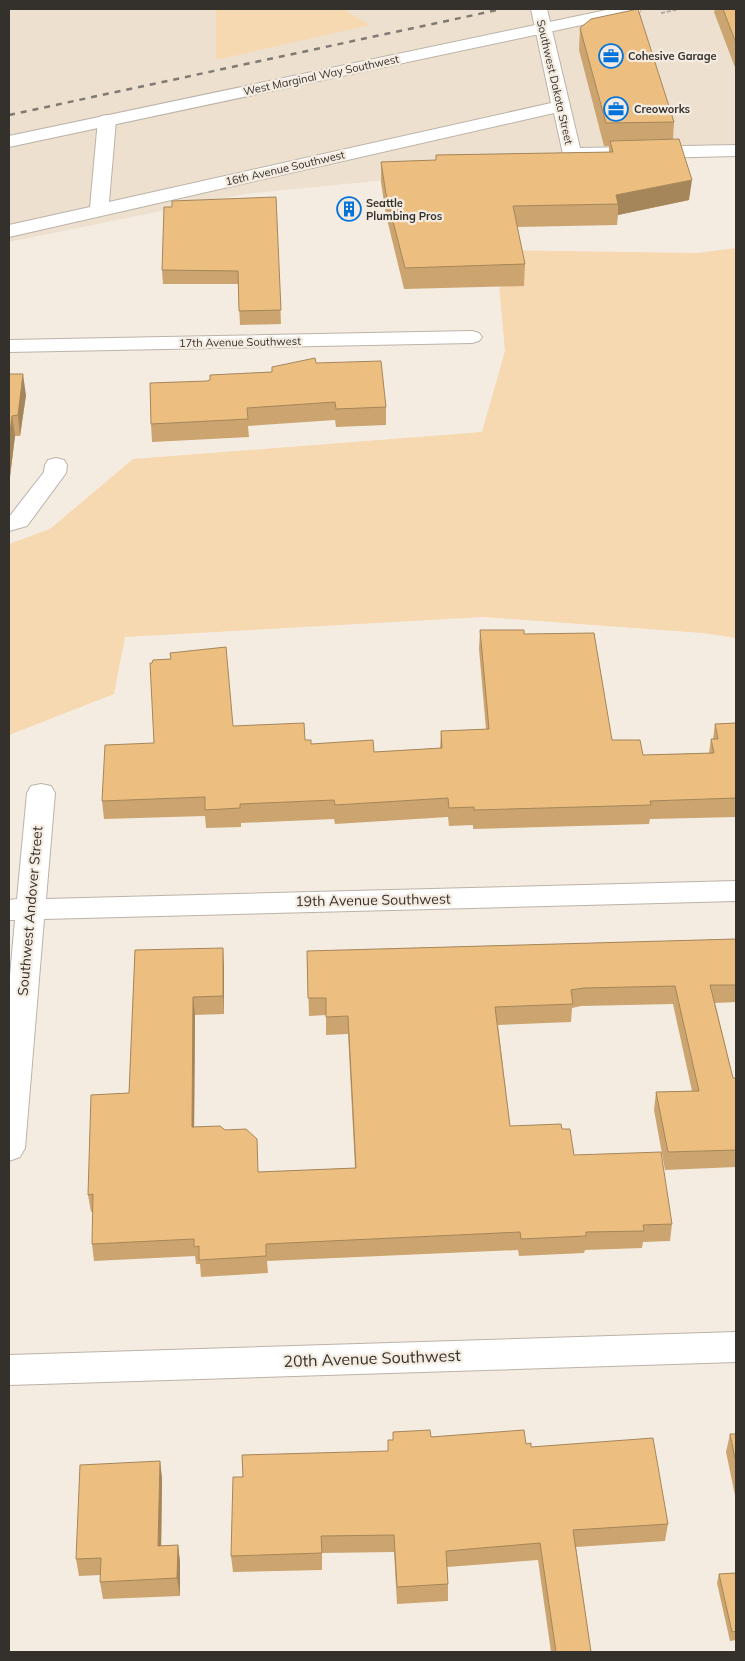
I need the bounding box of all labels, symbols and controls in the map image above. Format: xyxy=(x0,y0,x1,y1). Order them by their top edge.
street label: Southwest Dakota Street xyxy=(534,18,576,146)
office icon: Cohesive Garage xyxy=(598,43,624,69)
place label: Cohesive Garage xyxy=(628,49,717,63)
street label: West Marginal Way Southwest xyxy=(242,52,400,98)
office icon: Creoworks xyxy=(603,96,629,122)
place label: Creoworks xyxy=(634,102,691,116)
street label: 16th Avenue Southwest xyxy=(224,147,346,189)
building icon: Seattle Plumbing Pros xyxy=(336,196,362,222)
place label: Seattle Plumbing Pros xyxy=(366,196,443,223)
street label: 17th Avenue Southwest xyxy=(179,334,301,350)
street label: Southwest Andover Street xyxy=(14,825,46,997)
street label: 19th Avenue Southwest xyxy=(295,890,451,910)
street label: 20th Avenue Southwest xyxy=(283,1345,461,1371)

